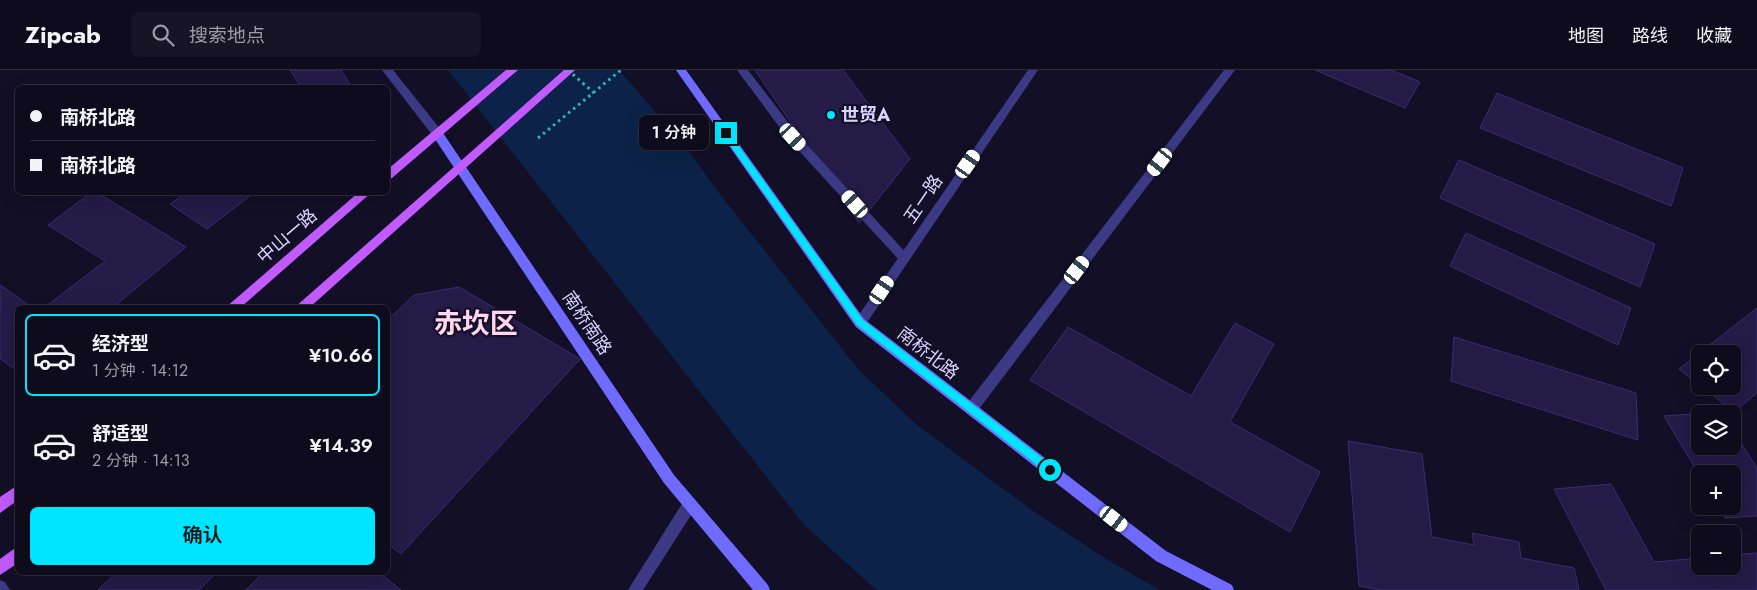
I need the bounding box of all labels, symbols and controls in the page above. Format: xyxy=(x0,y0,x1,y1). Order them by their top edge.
search box xyxy=(131,12,481,57)
text: Zipcab xyxy=(25,17,101,52)
icon: search xyxy=(149,21,177,49)
text: 搜索地点 xyxy=(189,22,265,49)
text: 地图 xyxy=(1568,23,1604,49)
text: 路线 xyxy=(1632,23,1668,49)
text: 收藏 xyxy=(1696,23,1732,49)
place label: 世贸A xyxy=(841,102,891,128)
text: 南桥北路 xyxy=(60,104,136,131)
marker: 世贸A xyxy=(825,109,837,121)
callout: 1 分钟 xyxy=(638,116,708,150)
text: 1 分钟 xyxy=(652,121,696,144)
car xyxy=(777,121,808,153)
route end xyxy=(715,122,737,144)
car xyxy=(1144,146,1175,178)
car xyxy=(953,147,982,181)
text: 南桥北路 xyxy=(60,152,136,179)
street label: 五一路 xyxy=(897,169,949,229)
car xyxy=(839,188,870,220)
street label: 中山一路 xyxy=(251,203,323,269)
car xyxy=(1061,254,1092,286)
car xyxy=(867,273,896,307)
street label: 南桥南路 xyxy=(556,286,618,360)
district label: 赤坎区 xyxy=(434,303,518,344)
street label: 南桥北路 xyxy=(892,321,964,385)
text: 经济型 xyxy=(92,330,149,357)
icon: car xyxy=(32,333,77,378)
text: ¥10.66 xyxy=(309,342,373,369)
map controls xyxy=(1691,345,1741,575)
button: locate xyxy=(1691,345,1741,395)
text: 1 分钟 · 14:12 xyxy=(92,359,188,382)
button: layers xyxy=(1691,405,1741,455)
text: 舒适型 xyxy=(92,420,149,447)
icon: car xyxy=(32,423,77,468)
text: ¥14.39 xyxy=(309,432,373,459)
text: 2 分钟 · 14:13 xyxy=(92,449,190,472)
route start xyxy=(1039,459,1061,481)
button: + xyxy=(1691,465,1741,515)
car xyxy=(1097,504,1130,534)
button: 确认 xyxy=(30,507,375,565)
button: − xyxy=(1691,525,1741,575)

